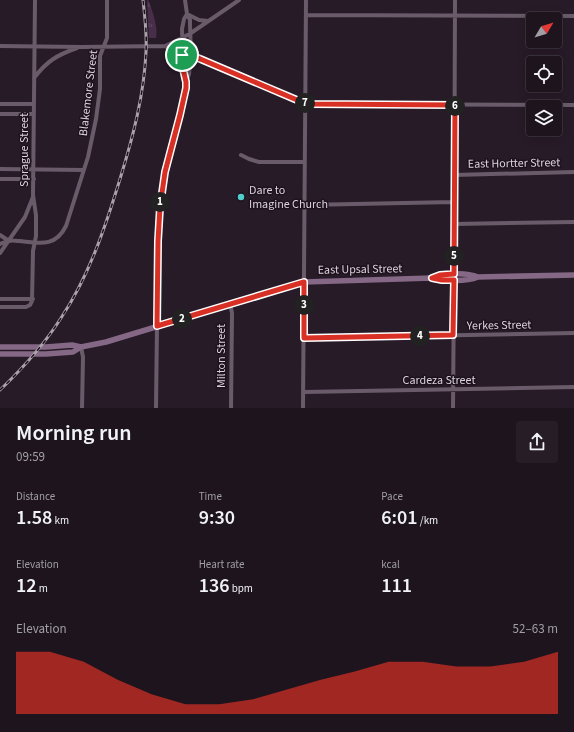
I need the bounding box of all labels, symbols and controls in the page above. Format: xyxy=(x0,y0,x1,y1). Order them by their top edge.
north arrow xyxy=(526,12,562,48)
map controls xyxy=(526,12,562,136)
pin xyxy=(165,38,199,72)
icon: arrive xyxy=(171,44,193,66)
street label: Blakemore Street xyxy=(75,49,102,137)
button: locate xyxy=(526,56,562,92)
pin: 7 xyxy=(295,93,315,113)
text: 7 xyxy=(302,95,308,110)
pin: 6 xyxy=(445,96,465,116)
text: 6 xyxy=(452,98,458,113)
button: layers xyxy=(526,100,562,136)
street label: Sprague Street xyxy=(16,113,33,187)
street label: East Hortter Street xyxy=(468,154,560,173)
place label: Dare to Imagine Church xyxy=(249,182,328,213)
pin: 1 xyxy=(150,192,170,212)
marker: Dare to Imagine Church xyxy=(236,192,246,202)
text: 1 xyxy=(157,194,163,209)
pin: 5 xyxy=(444,246,464,266)
text: 5 xyxy=(451,248,457,263)
street label: East Upsal Street xyxy=(318,260,402,279)
pin: 3 xyxy=(294,295,314,315)
text: 3 xyxy=(301,297,307,312)
pin: 2 xyxy=(172,309,192,329)
text: 2 xyxy=(179,311,185,326)
street label: Yerkes Street xyxy=(466,316,531,335)
street label: Milton Street xyxy=(213,324,230,388)
pin: 4 xyxy=(410,326,430,346)
text: 4 xyxy=(417,328,423,343)
street label: Cardeza Street xyxy=(403,372,475,389)
text: Morning run xyxy=(16,417,132,449)
button: share xyxy=(516,421,558,463)
text: 09:59 xyxy=(16,448,45,466)
text: Distance xyxy=(16,489,55,504)
text: Time xyxy=(199,489,222,504)
text: Pace xyxy=(381,489,403,504)
text: 1.58 xyxy=(16,504,52,532)
text: 9:30 xyxy=(199,504,235,532)
text: 6:01 xyxy=(381,504,418,532)
text: km xyxy=(52,513,69,528)
text: /km xyxy=(418,513,438,528)
text: Elevation xyxy=(16,557,59,572)
text: Heart rate xyxy=(199,557,244,572)
text: kcal xyxy=(381,557,400,572)
text: 12 xyxy=(16,572,37,600)
text: 136 xyxy=(199,572,229,600)
text: 111 xyxy=(381,572,412,600)
text: m xyxy=(37,581,48,596)
text: bpm xyxy=(229,581,253,596)
text: Elevation xyxy=(16,620,67,638)
text: 52–63 m xyxy=(513,620,558,638)

